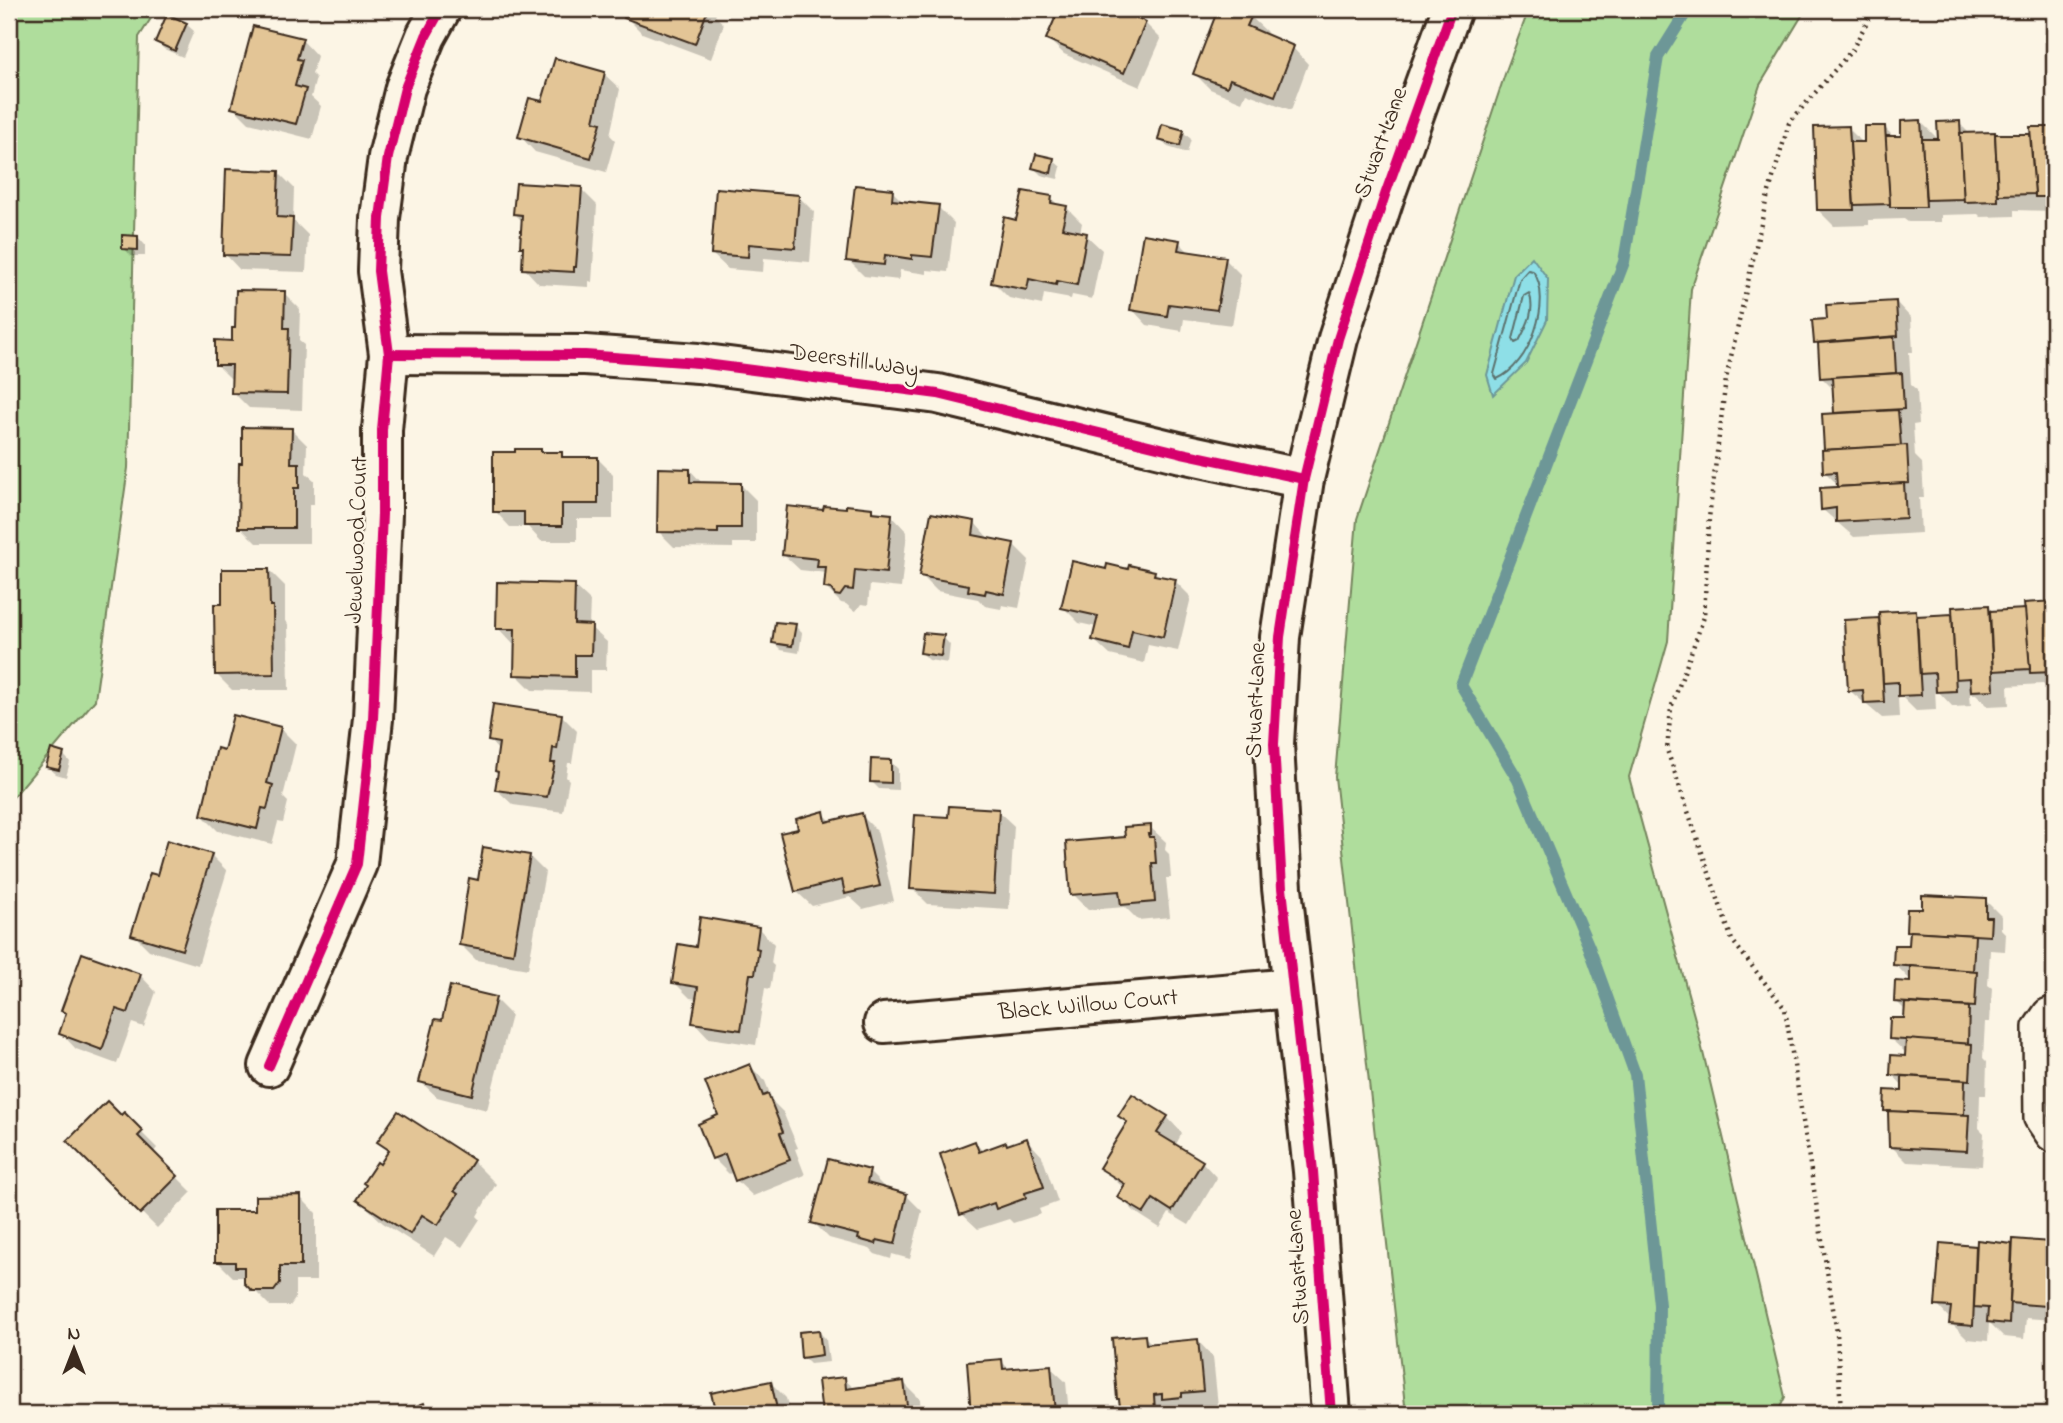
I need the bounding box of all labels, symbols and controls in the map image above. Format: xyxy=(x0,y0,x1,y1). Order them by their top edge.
street label: Stuart Lane xyxy=(1346,82,1418,204)
street label: Deerstill Way xyxy=(786,335,921,389)
street label: Jewelwood Court xyxy=(338,456,378,624)
street label: Stuart Lane xyxy=(1237,641,1277,759)
street label: Black Willow Court xyxy=(996,980,1180,1031)
street label: Stuart Lane xyxy=(1277,1208,1321,1326)
north arrow xyxy=(38,1314,108,1384)
text: N xyxy=(68,1321,81,1348)

